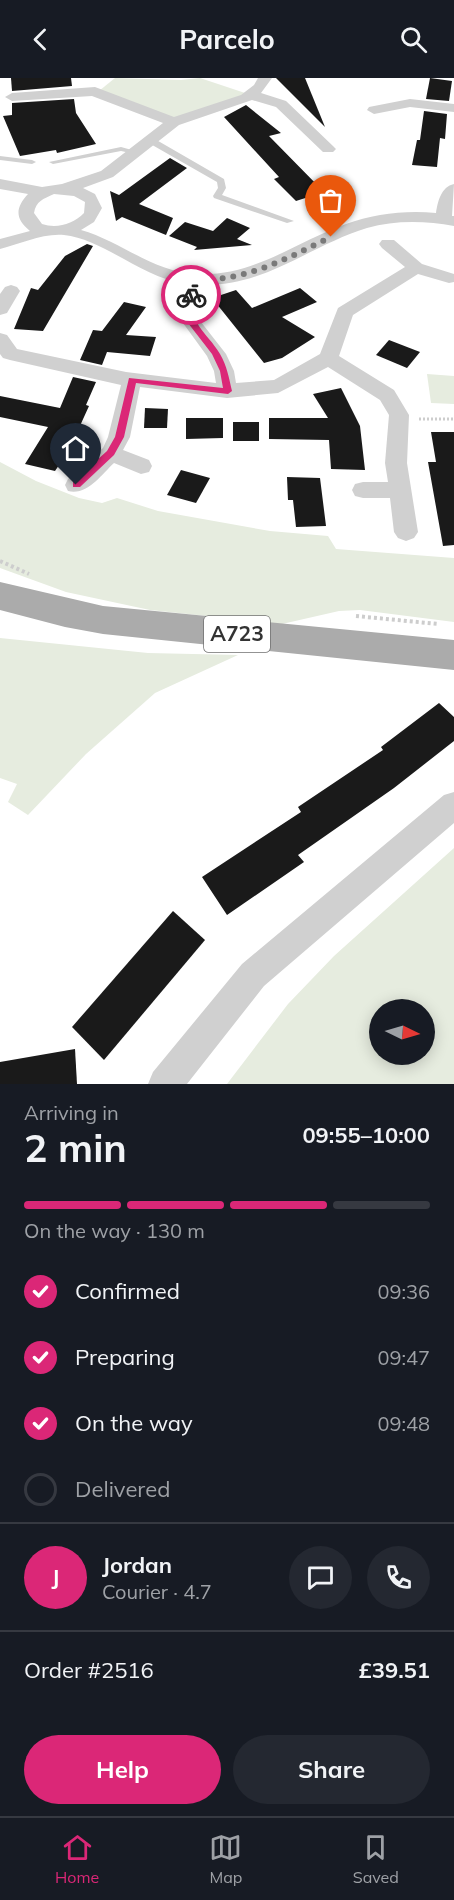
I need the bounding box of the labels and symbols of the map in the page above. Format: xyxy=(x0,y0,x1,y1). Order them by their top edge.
pin xyxy=(305,175,356,237)
courier xyxy=(161,265,221,325)
pin xyxy=(50,423,101,485)
road number: A723 xyxy=(204,616,270,652)
north arrow xyxy=(369,999,435,1065)

